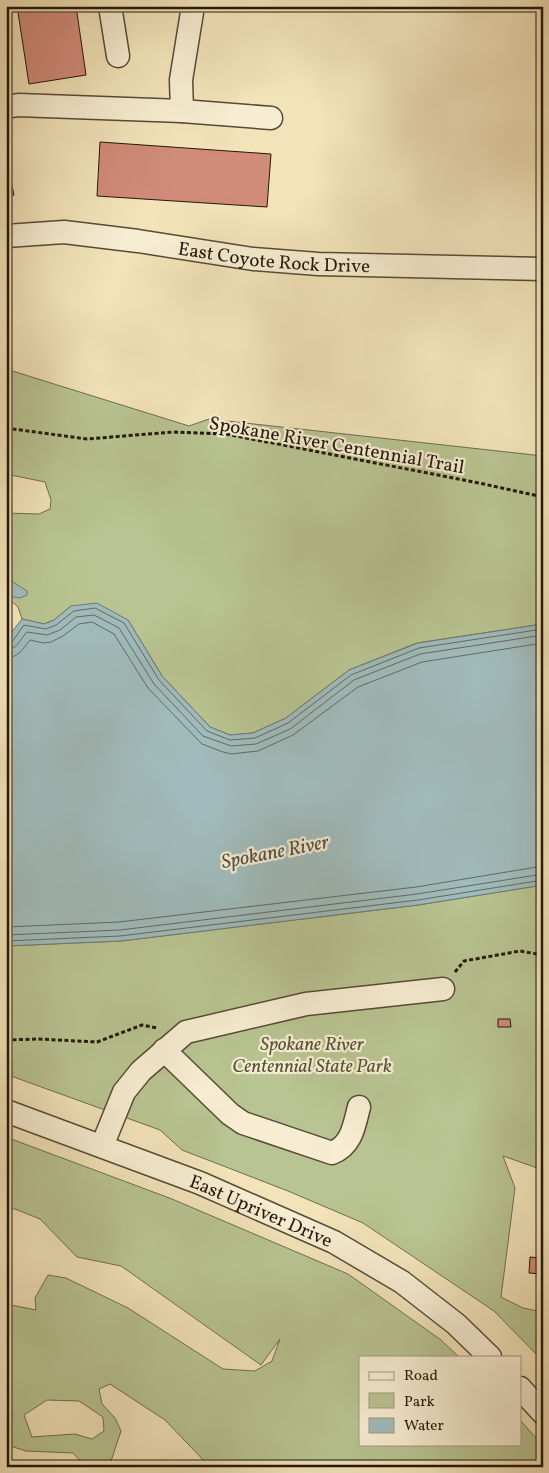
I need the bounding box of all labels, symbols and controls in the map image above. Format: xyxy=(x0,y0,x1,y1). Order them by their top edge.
street label: East Coyote Rock Drive xyxy=(176,236,370,280)
street label: Spokane River Centennial Trail xyxy=(207,411,467,481)
water label: Spokane River xyxy=(219,829,332,877)
park label: Spokane River Centennial State Park xyxy=(232,1032,392,1080)
street label: East Upriver Drive xyxy=(185,1169,336,1255)
legend xyxy=(359,1356,522,1446)
text: Road xyxy=(404,1366,438,1387)
text: Park xyxy=(404,1392,435,1413)
text: Water xyxy=(404,1416,444,1437)

